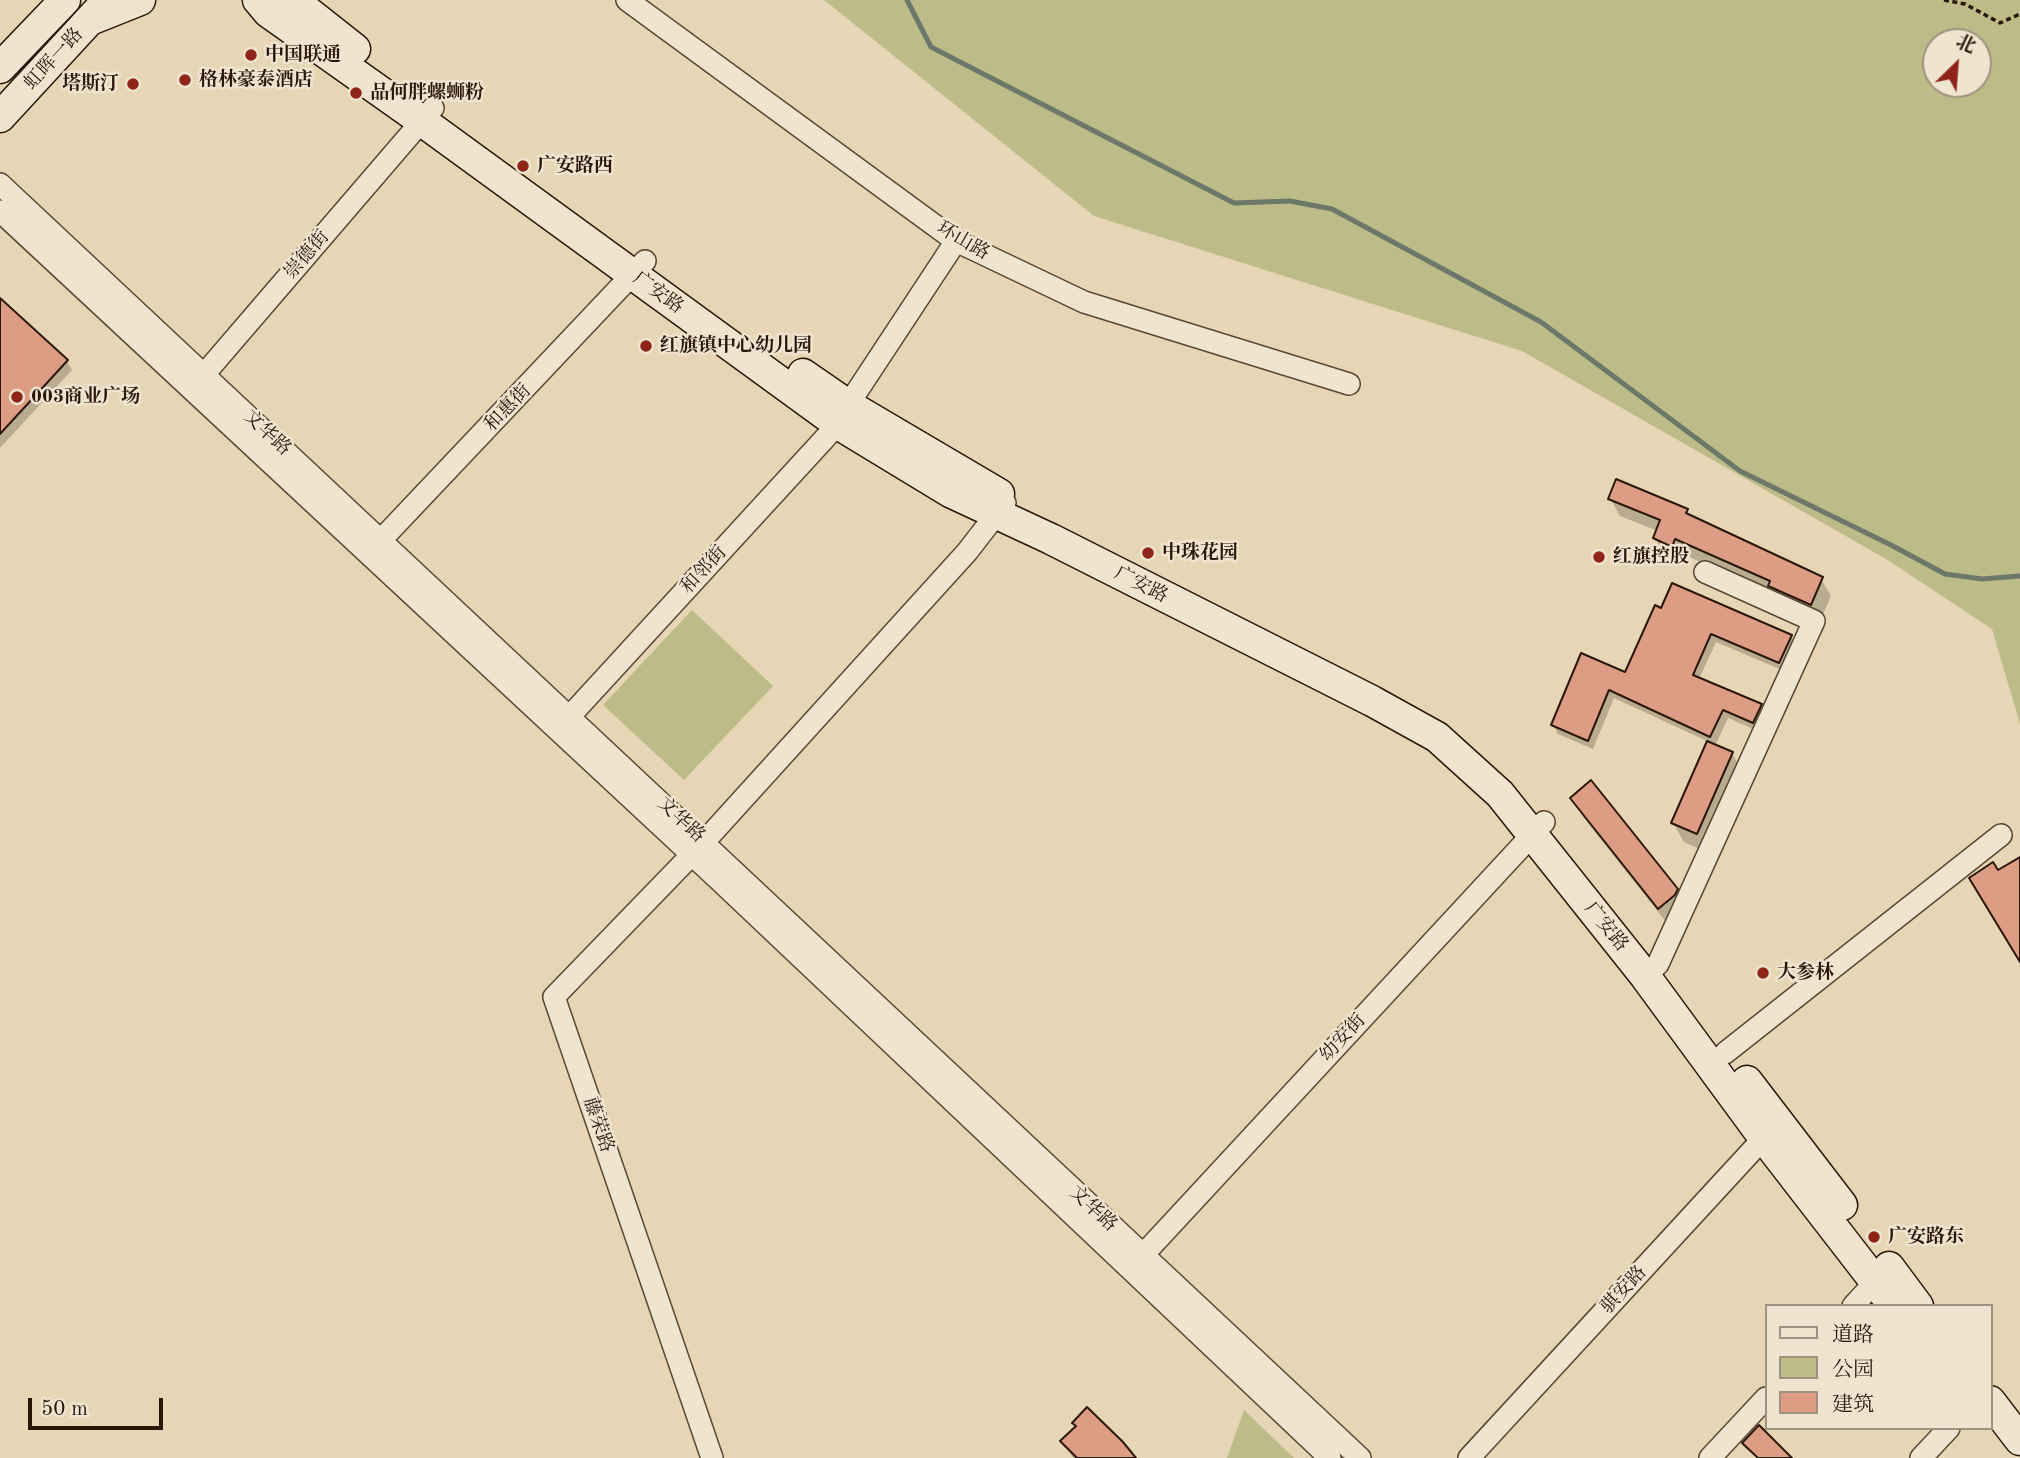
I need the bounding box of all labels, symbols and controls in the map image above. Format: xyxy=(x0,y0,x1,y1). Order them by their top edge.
street label: 虹晖一路 xyxy=(20,23,88,95)
north arrow xyxy=(1922,28,1992,98)
text: 北 xyxy=(1953,33,1978,58)
place label: 中国联通 xyxy=(265,44,341,66)
marker: 中国联通 xyxy=(243,47,259,63)
place label: 格林豪泰酒店 xyxy=(199,69,313,91)
marker: 格林豪泰酒店 xyxy=(177,72,193,88)
place label: 塔斯汀 xyxy=(62,73,119,95)
marker: 塔斯汀 xyxy=(125,76,141,92)
place label: 品何胖螺蛳粉 xyxy=(370,82,484,104)
marker: 品何胖螺蛳粉 xyxy=(348,85,364,101)
place label: 广安路西 xyxy=(537,155,613,177)
marker: 广安路西 xyxy=(515,158,531,174)
street label: 环山路 xyxy=(933,217,993,265)
street label: 崇德街 xyxy=(280,226,334,284)
street label: 广安路 xyxy=(628,267,688,319)
place label: 红旗镇中心幼儿园 xyxy=(660,335,812,357)
marker: 红旗镇中心幼儿园 xyxy=(638,338,654,354)
street label: 和惠街 xyxy=(480,380,536,436)
place label: 003商业广场 xyxy=(31,386,140,408)
marker: 003商业广场 xyxy=(9,389,25,405)
street label: 文华路 xyxy=(238,405,296,461)
street label: 和邻街 xyxy=(676,541,732,599)
place label: 中珠花园 xyxy=(1162,542,1238,564)
marker: 中珠花园 xyxy=(1140,545,1156,561)
place label: 红旗控股 xyxy=(1613,546,1689,568)
marker: 红旗控股 xyxy=(1591,549,1607,565)
street label: 广安路 xyxy=(1110,562,1172,608)
street label: 文华路 xyxy=(652,792,710,848)
street label: 广安路 xyxy=(1579,898,1633,956)
place label: 大参林 xyxy=(1777,962,1834,984)
marker: 大参林 xyxy=(1755,965,1771,981)
street label: 幼安街 xyxy=(1315,1009,1371,1067)
street label: 藤荣路 xyxy=(578,1094,618,1156)
street label: 文华路 xyxy=(1064,1181,1122,1237)
place label: 广安路东 xyxy=(1888,1226,1964,1248)
marker: 广安路东 xyxy=(1866,1229,1882,1245)
street label: 骐安路 xyxy=(1596,1261,1652,1319)
legend xyxy=(1764,1304,1992,1430)
text: 道路 xyxy=(1832,1325,1874,1346)
text: 公园 xyxy=(1832,1360,1874,1381)
scale bar xyxy=(32,1384,166,1428)
text: 建筑 xyxy=(1832,1395,1874,1416)
text: 50 m xyxy=(41,1399,88,1420)

